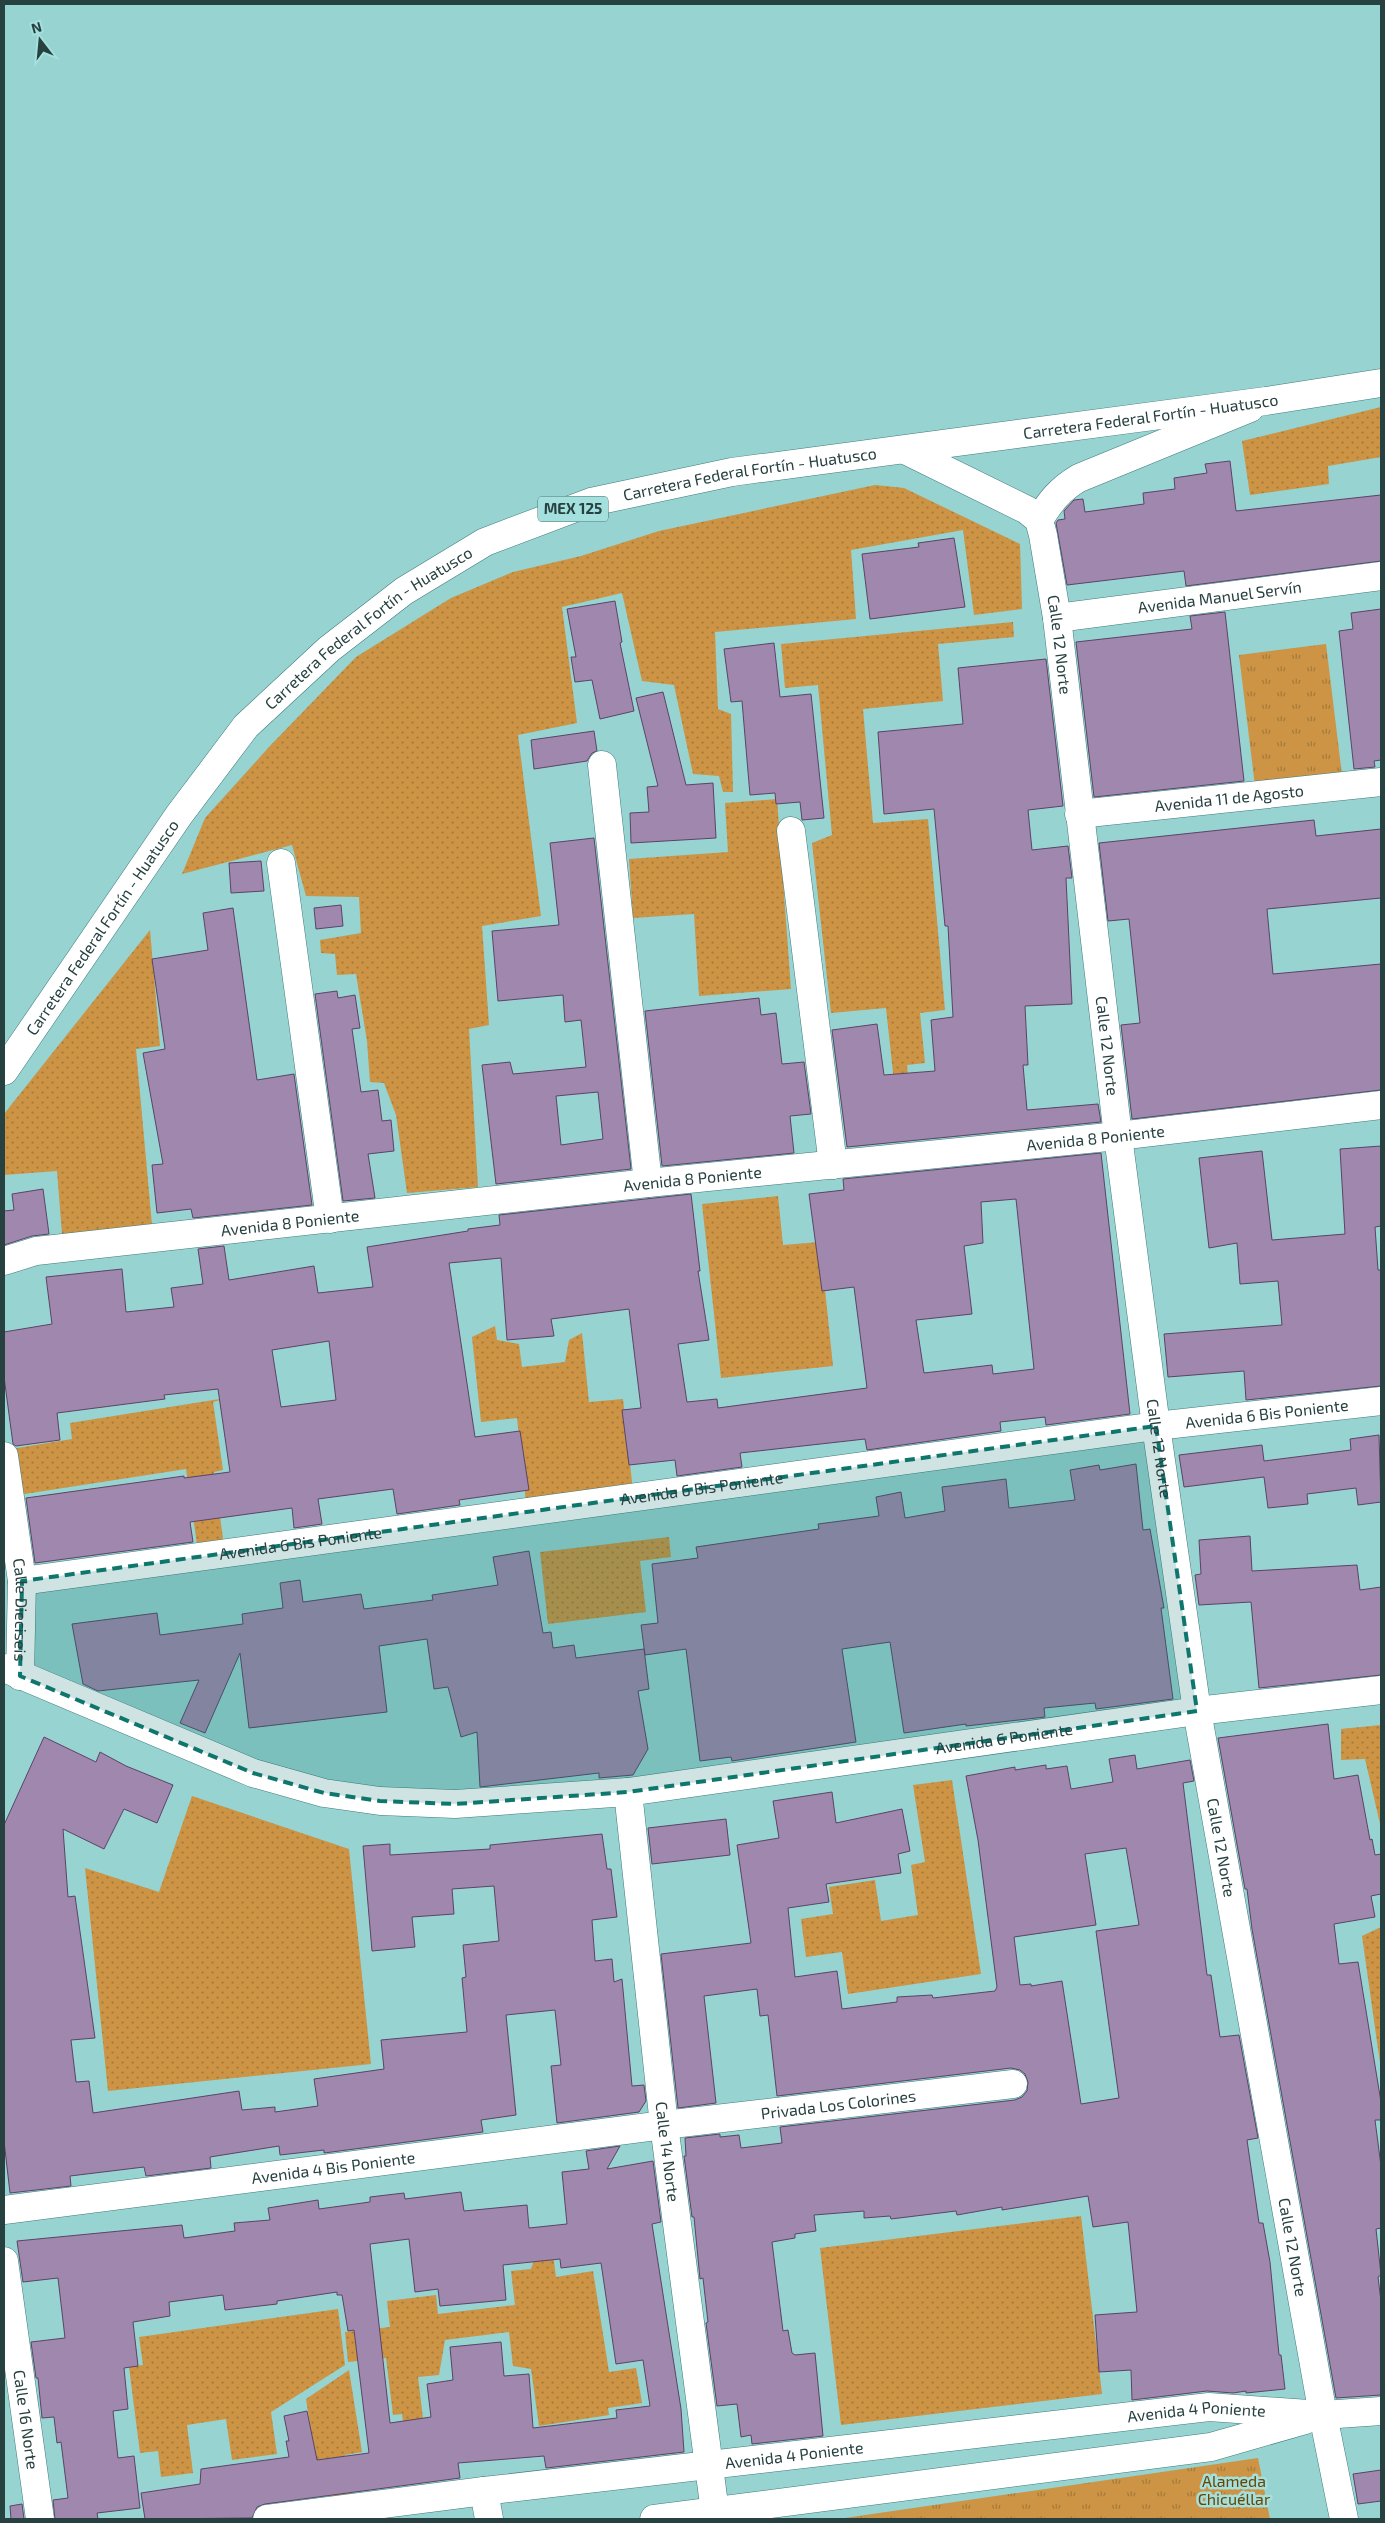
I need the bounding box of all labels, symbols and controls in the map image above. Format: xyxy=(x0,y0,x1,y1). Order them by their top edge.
north arrow xyxy=(15,15,65,65)
text: N xyxy=(29,17,43,37)
street label: Carretera Federal Fortín - Huatusco xyxy=(1022,389,1279,442)
street label: Carretera Federal Fortín - Huatusco xyxy=(621,443,878,504)
road number: MEX 125 xyxy=(538,496,608,522)
street label: Carretera Federal Fortín - Huatusco xyxy=(260,542,475,713)
street label: Avenida Manuel Servín xyxy=(1137,576,1303,616)
street label: Calle 12 Norte xyxy=(1044,593,1076,695)
street label: Avenida 11 de Agosto xyxy=(1154,780,1305,815)
street label: Carretera Federal Fortín - Huatusco xyxy=(21,816,182,1039)
street label: Calle 12 Norte xyxy=(1093,995,1123,1097)
street label: Avenida 8 Poniente xyxy=(1025,1121,1166,1154)
street label: Avenida 8 Poniente xyxy=(622,1162,763,1195)
street label: Avenida 8 Poniente xyxy=(220,1205,360,1239)
street label: Avenida 6 Bis Poniente xyxy=(1184,1395,1349,1432)
street label: Calle 12 Norte xyxy=(1144,1398,1176,1499)
street label: Avenida 6 Bis Poniente xyxy=(619,1467,784,1508)
street label: Avenida 6 Bis Poniente xyxy=(218,1522,383,1563)
street label: Calle Dieciseis xyxy=(10,1557,32,1662)
street label: Avenida 6 Poniente xyxy=(934,1719,1074,1757)
street label: Calle 12 Norte xyxy=(1204,1797,1240,1898)
street label: Privada Los Colorines xyxy=(760,2085,917,2123)
street label: Calle 14 Norte xyxy=(653,2101,684,2203)
street label: Avenida 4 Bis Poniente xyxy=(250,2147,416,2187)
street label: Calle 12 Norte xyxy=(1275,2196,1312,2298)
street label: Calle 16 Norte xyxy=(10,2368,43,2470)
street label: Avenida 4 Poniente xyxy=(1126,2397,1266,2425)
street label: Avenida 4 Poniente xyxy=(724,2437,864,2472)
park label: Alameda Chicuéllar xyxy=(1198,2471,1271,2508)

